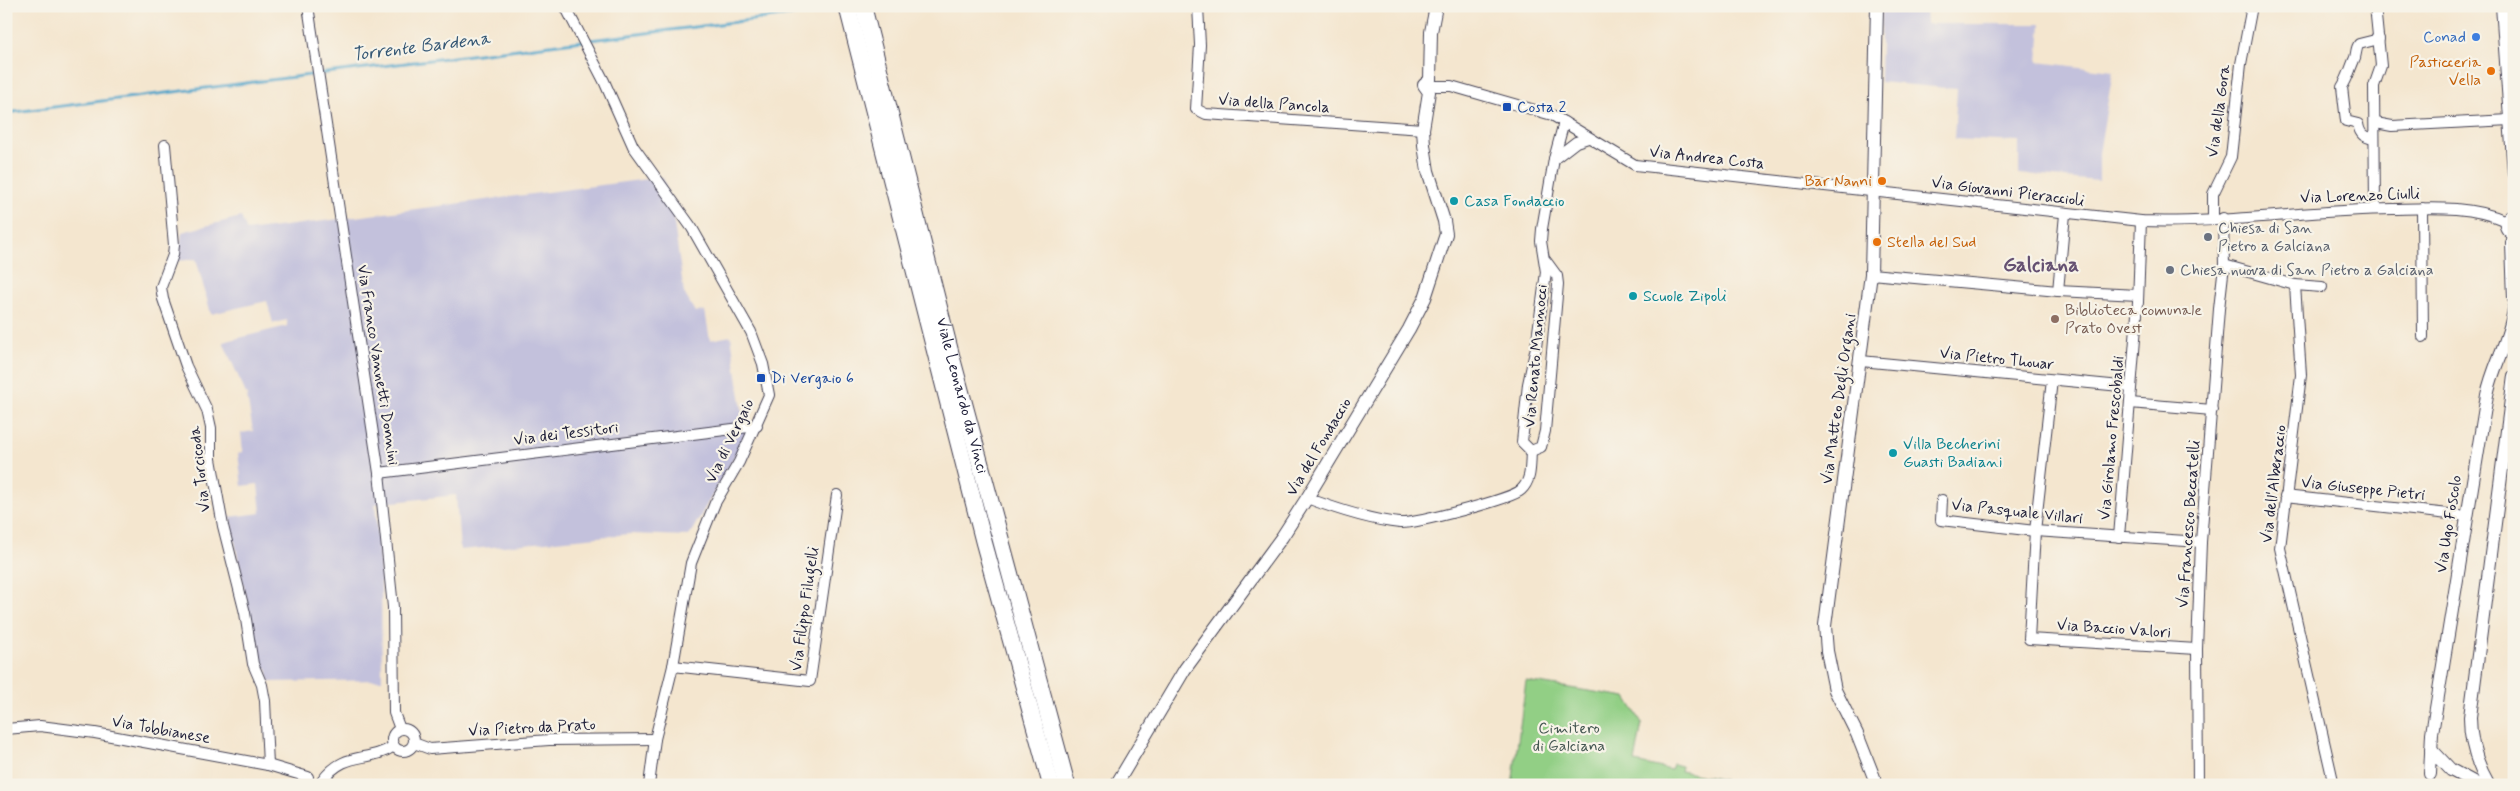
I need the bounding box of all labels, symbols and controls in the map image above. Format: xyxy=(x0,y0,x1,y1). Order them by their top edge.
water label: Torrente Bardena xyxy=(350,26,493,67)
place label: Conad xyxy=(2423,27,2466,48)
marker: Conad xyxy=(2470,31,2482,43)
place label: Pasticceria Vella xyxy=(2409,52,2481,91)
street label: Via della Gora xyxy=(2202,63,2236,159)
marker: Pasticceria Vella xyxy=(2485,65,2497,77)
street label: Via della Pancola xyxy=(1218,90,1330,118)
place label: Costa 2 xyxy=(1517,97,1566,118)
marker: Costa 2 xyxy=(1501,101,1513,113)
street label: Via Andrea Costa xyxy=(1648,142,1766,174)
place label: Bar Nanni xyxy=(1804,171,1872,192)
street label: Via Giovanni Pieraccioli xyxy=(1930,172,2086,212)
marker: Bar Nanni xyxy=(1876,175,1888,187)
street label: Via Lorenzo Ciulli xyxy=(2300,183,2420,209)
place label: Casa Fondaccio xyxy=(1464,191,1565,212)
marker: Casa Fondaccio xyxy=(1448,195,1460,207)
place label: Chiesa di San Pietro a Galciana xyxy=(2218,218,2331,257)
marker: Chiesa di San Pietro a Galciana xyxy=(2202,231,2214,243)
place label: Stella del Sud xyxy=(1887,232,1976,253)
marker: Stella del Sud xyxy=(1871,236,1883,248)
district label: Galciana xyxy=(2003,251,2079,279)
place label: Chiesa nuova di San Pietro a Galciana xyxy=(2180,260,2434,281)
street label: Via Franco Vannetti Donnini xyxy=(352,263,404,467)
marker: Chiesa nuova di San Pietro a Galciana xyxy=(2164,264,2176,276)
street label: Via Renato Mannocci xyxy=(1519,283,1553,429)
place label: Scuole Zipoli xyxy=(1643,286,1727,307)
marker: Scuole Zipoli xyxy=(1627,290,1639,302)
place label: Biblioteca comunale Prato Ovest xyxy=(2065,300,2202,339)
street label: Via Matteo Degli Organi xyxy=(1817,312,1862,486)
marker: Biblioteca comunale Prato Ovest xyxy=(2049,313,2061,325)
street label: Viale Leonardo da Vinci xyxy=(931,315,993,476)
street label: Via Pietro Thouar xyxy=(1939,343,2056,375)
street label: Via Girolamo Frescobaldi xyxy=(2094,355,2130,521)
place label: Di Vergaio 6 xyxy=(771,368,854,389)
marker: Di Vergaio 6 xyxy=(755,372,767,384)
street label: Via del Fondaccio xyxy=(1281,394,1357,500)
street label: Via di Vergaio xyxy=(701,395,760,487)
street label: Via dei Tessitori xyxy=(512,417,620,451)
street label: Via Torcicoda xyxy=(184,424,216,513)
street label: Via dell'Alberaccio xyxy=(2256,424,2292,544)
place label: Villa Becherini Guasti Badiani xyxy=(1903,434,2002,473)
street label: Via Francesco Beccatelli xyxy=(2173,439,2205,609)
marker: Villa Becherini Guasti Badiani xyxy=(1887,447,1899,459)
street label: Via Giuseppe Pietri xyxy=(2300,472,2426,506)
street label: Via Ugo Foscolo xyxy=(2431,473,2467,574)
street label: Via Pasquale Villari xyxy=(1950,495,2084,529)
street label: Via Filippo Filugelli xyxy=(786,545,825,673)
street label: Via Baccio Valori xyxy=(2056,615,2172,643)
street label: Via Tobbianese xyxy=(110,711,212,749)
street label: Via Pietro da Prato xyxy=(468,714,596,742)
park label: Cimitero di Galciana xyxy=(1533,718,1605,757)

